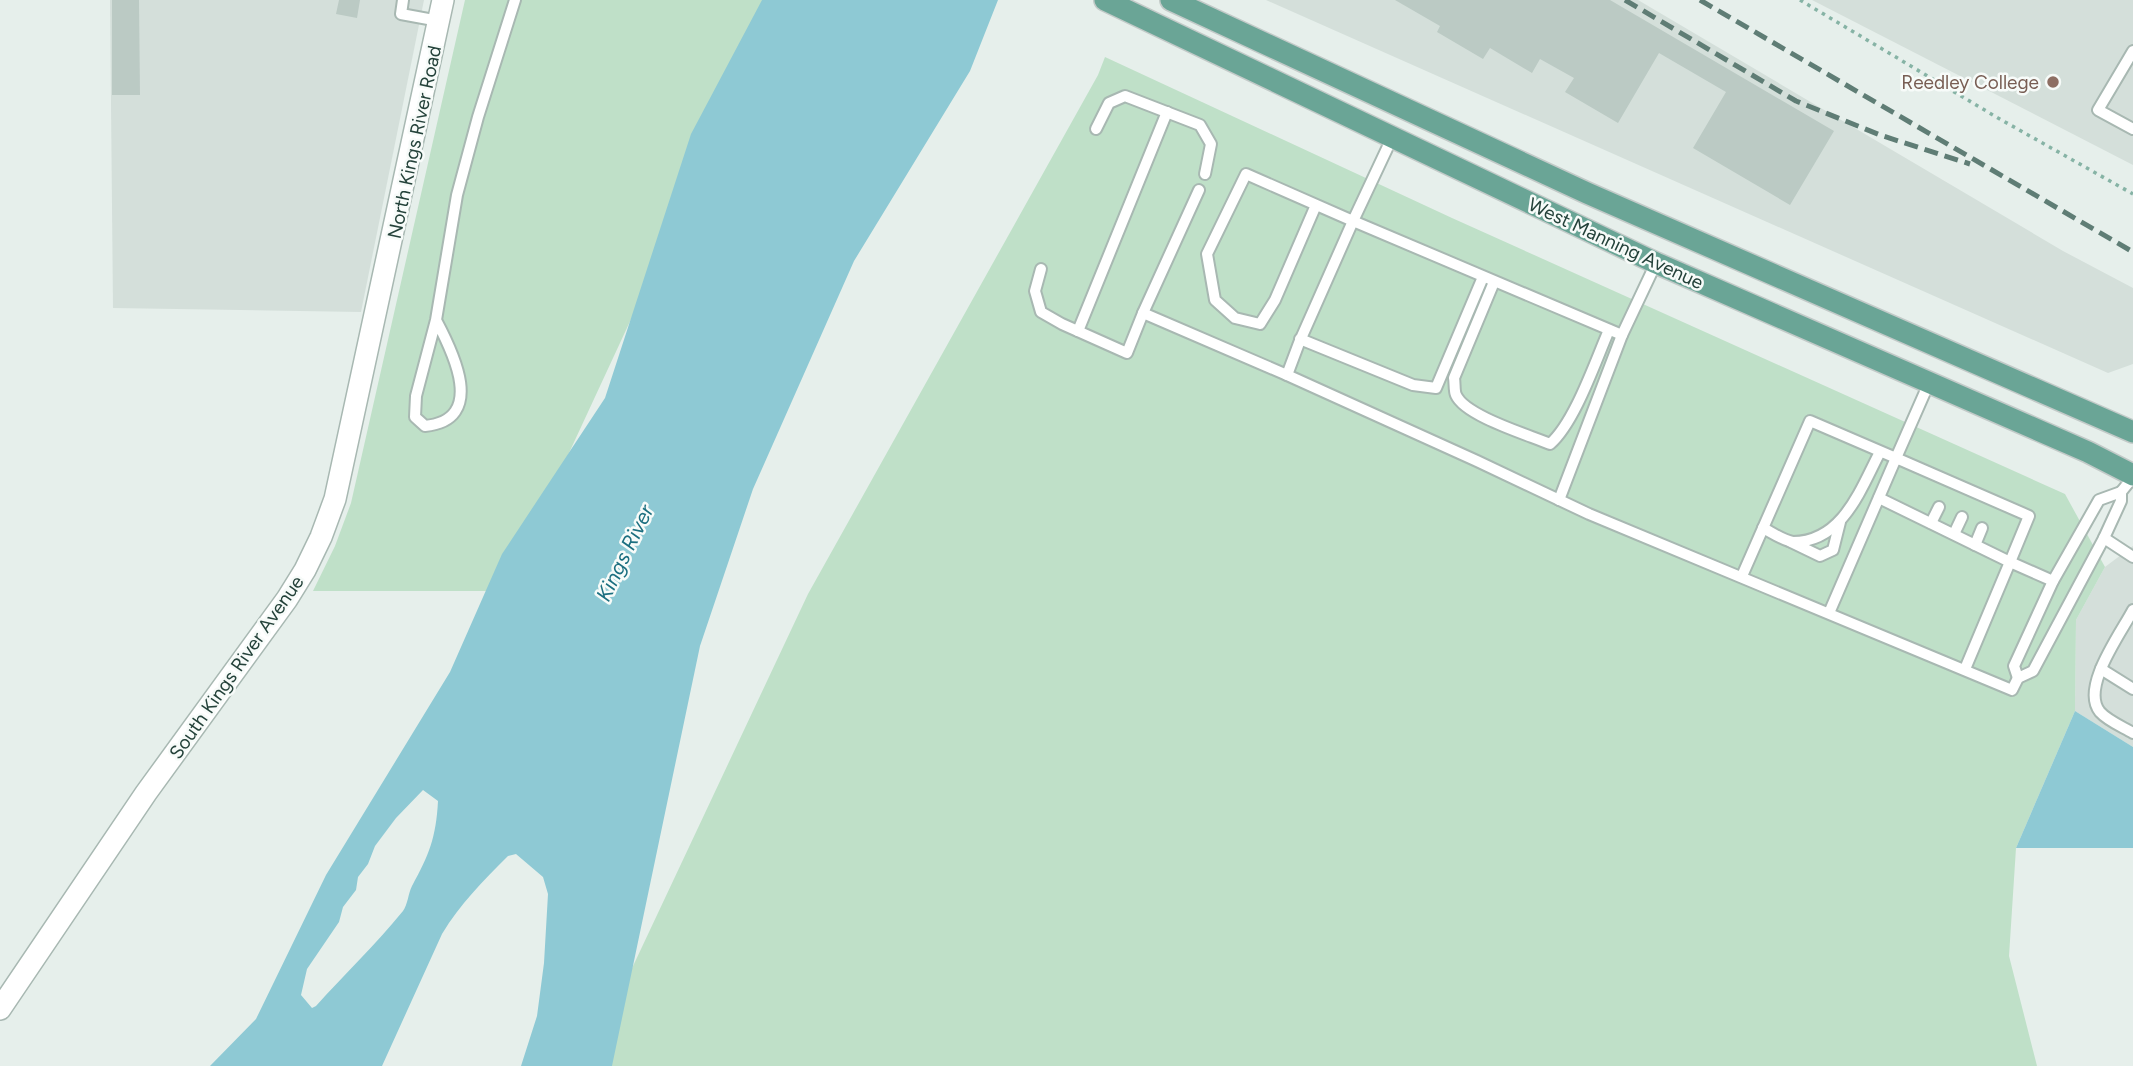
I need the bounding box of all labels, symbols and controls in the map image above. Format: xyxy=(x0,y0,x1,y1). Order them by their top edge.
street label: North Kings River Road xyxy=(383,43,446,241)
place label: Reedley College xyxy=(1901,71,2039,94)
marker: Reedley College xyxy=(2045,74,2061,90)
street label: West Manning Avenue xyxy=(1525,193,1707,294)
water label: Kings River xyxy=(590,500,659,605)
street label: South Kings River Avenue xyxy=(164,571,309,763)

